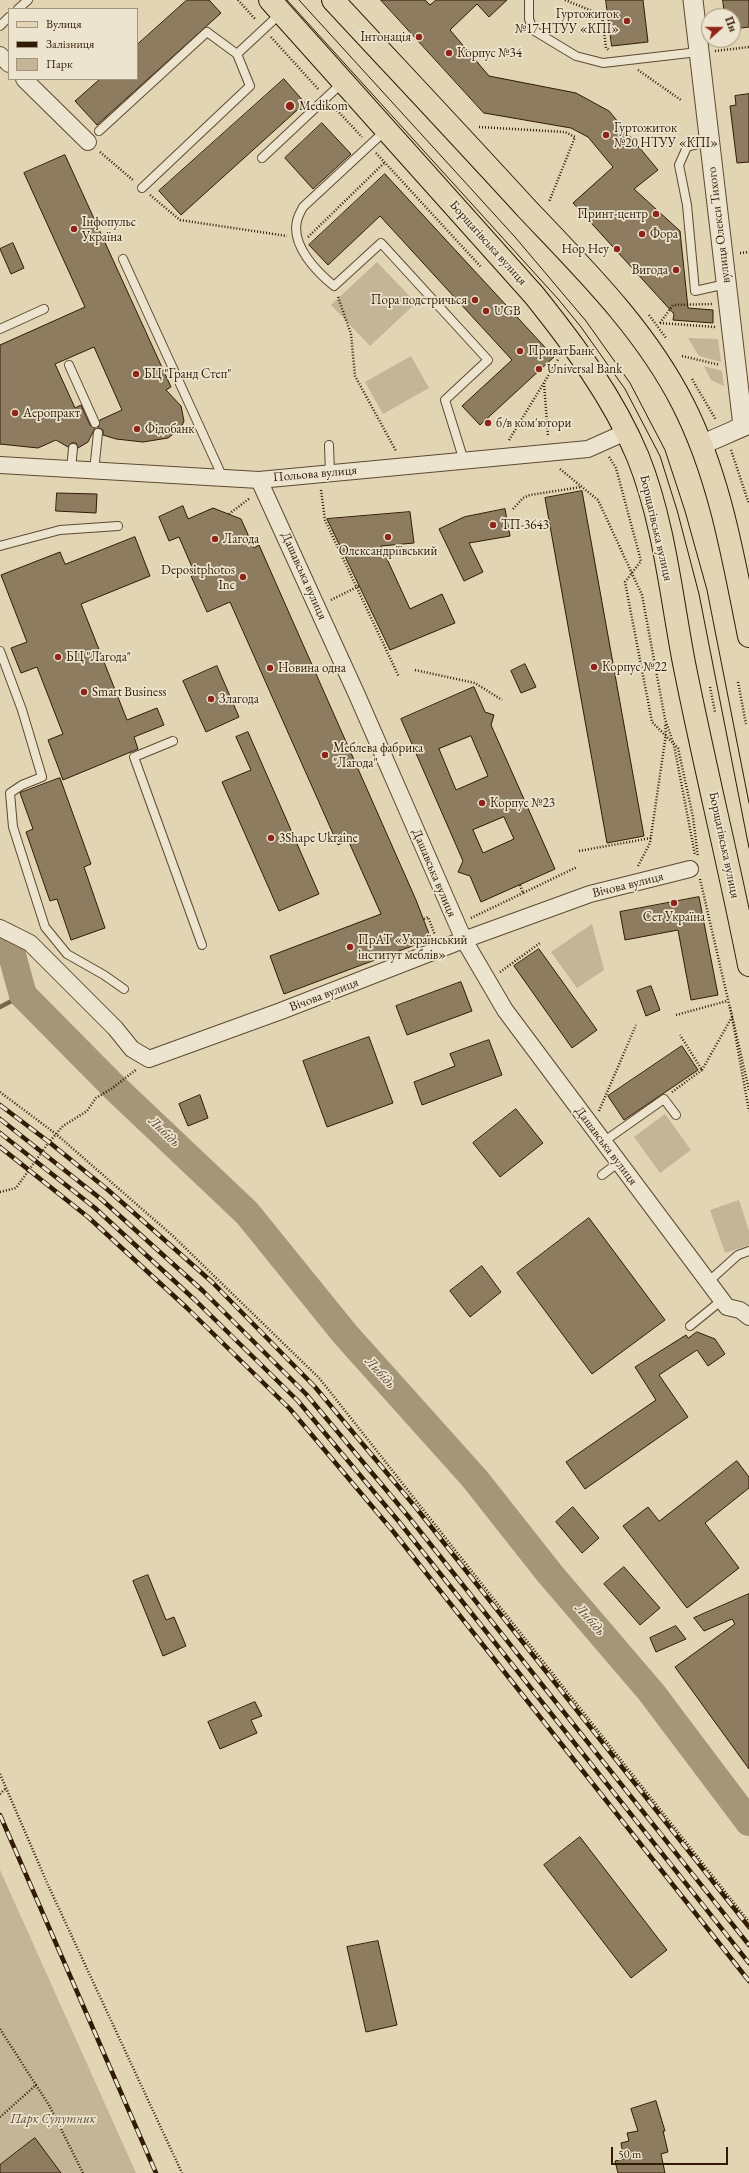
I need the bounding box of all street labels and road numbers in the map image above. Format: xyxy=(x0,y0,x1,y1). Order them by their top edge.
street label: вулиця Олекси Тихого xyxy=(704,166,734,284)
street label: Борщагівська вулиця xyxy=(446,197,530,289)
street label: Польова вулиця xyxy=(272,463,358,485)
street label: Борщагівська вулиця xyxy=(636,473,676,583)
street label: Дашавська вулиця xyxy=(278,530,330,622)
street label: Борщагівська вулиця xyxy=(705,790,743,900)
street label: Дашавська вулиця xyxy=(408,827,460,919)
street label: Вічова вулиця xyxy=(591,869,665,901)
street label: Вічова вулиця xyxy=(287,975,361,1015)
street label: Дашавська вулиця xyxy=(571,1104,641,1188)

